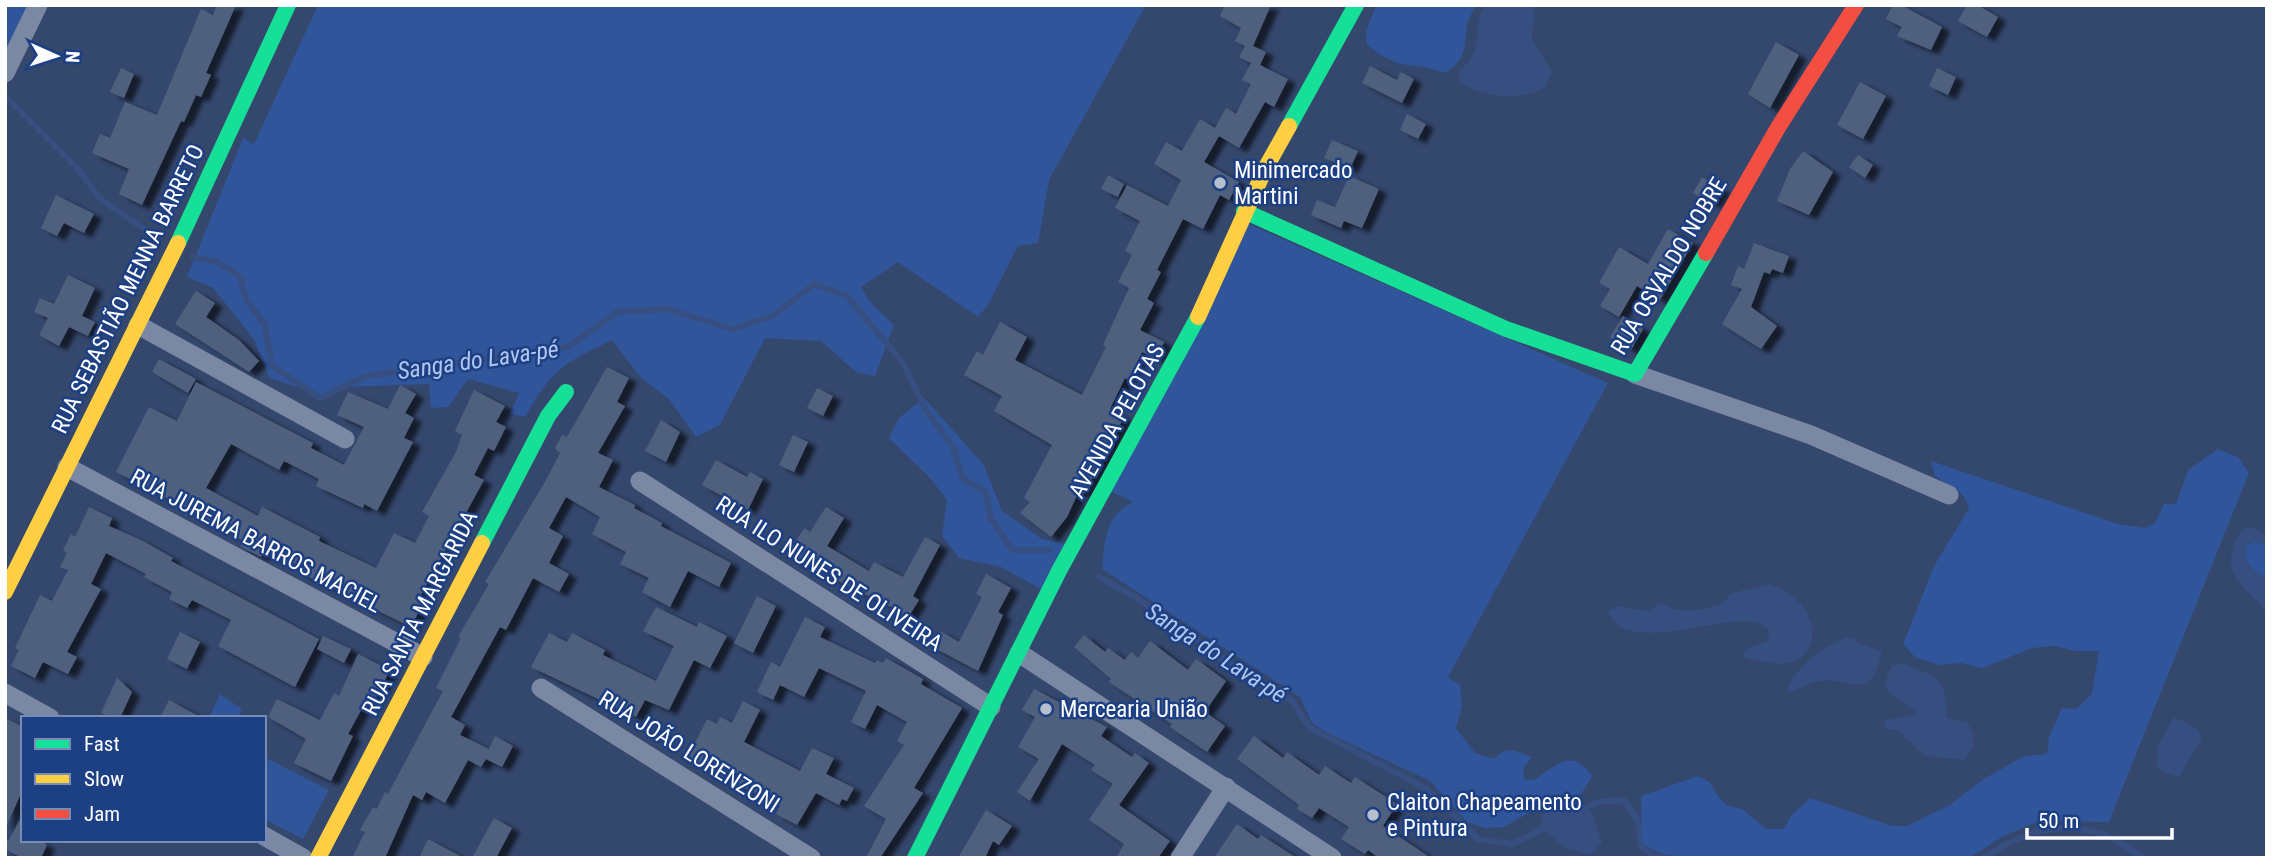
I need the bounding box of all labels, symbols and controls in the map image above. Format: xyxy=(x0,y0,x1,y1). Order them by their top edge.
north arrow xyxy=(21,21,91,91)
text: N xyxy=(61,50,84,63)
street label: RUA SEBASTIÃO MENNA BARRETO xyxy=(45,140,210,438)
place label: Minimercado Martini xyxy=(1234,157,1353,210)
street label: RUA OSVALDO NOBRE xyxy=(1605,172,1733,360)
marker: Minimercado Martini xyxy=(1212,175,1228,191)
water label: Sanga do Lava-pé xyxy=(396,335,560,385)
street label: AVENIDA PELOTAS xyxy=(1063,339,1171,503)
street label: RUA JUREMA BARROS MACIEL xyxy=(126,463,386,619)
street label: RUA ILO NUNES DE OLIVEIRA xyxy=(711,491,947,657)
street label: RUA SANTA MARGARIDA xyxy=(357,506,483,720)
water label: Sanga do Lava-pé xyxy=(1140,597,1292,709)
street label: RUA JOÃO LORENZONI xyxy=(594,685,785,819)
place label: Mercearia União xyxy=(1060,696,1208,723)
marker: Mercearia União xyxy=(1038,701,1054,717)
legend xyxy=(21,716,266,842)
text: Fast xyxy=(84,732,120,756)
text: Slow xyxy=(84,767,124,791)
place label: Claiton Chapeamento e Pintura xyxy=(1387,789,1582,842)
scale bar xyxy=(2027,796,2172,840)
text: Jam xyxy=(84,802,120,826)
marker: Claiton Chapeamento e Pintura xyxy=(1365,807,1381,823)
text: 50 m xyxy=(2038,809,2079,833)

